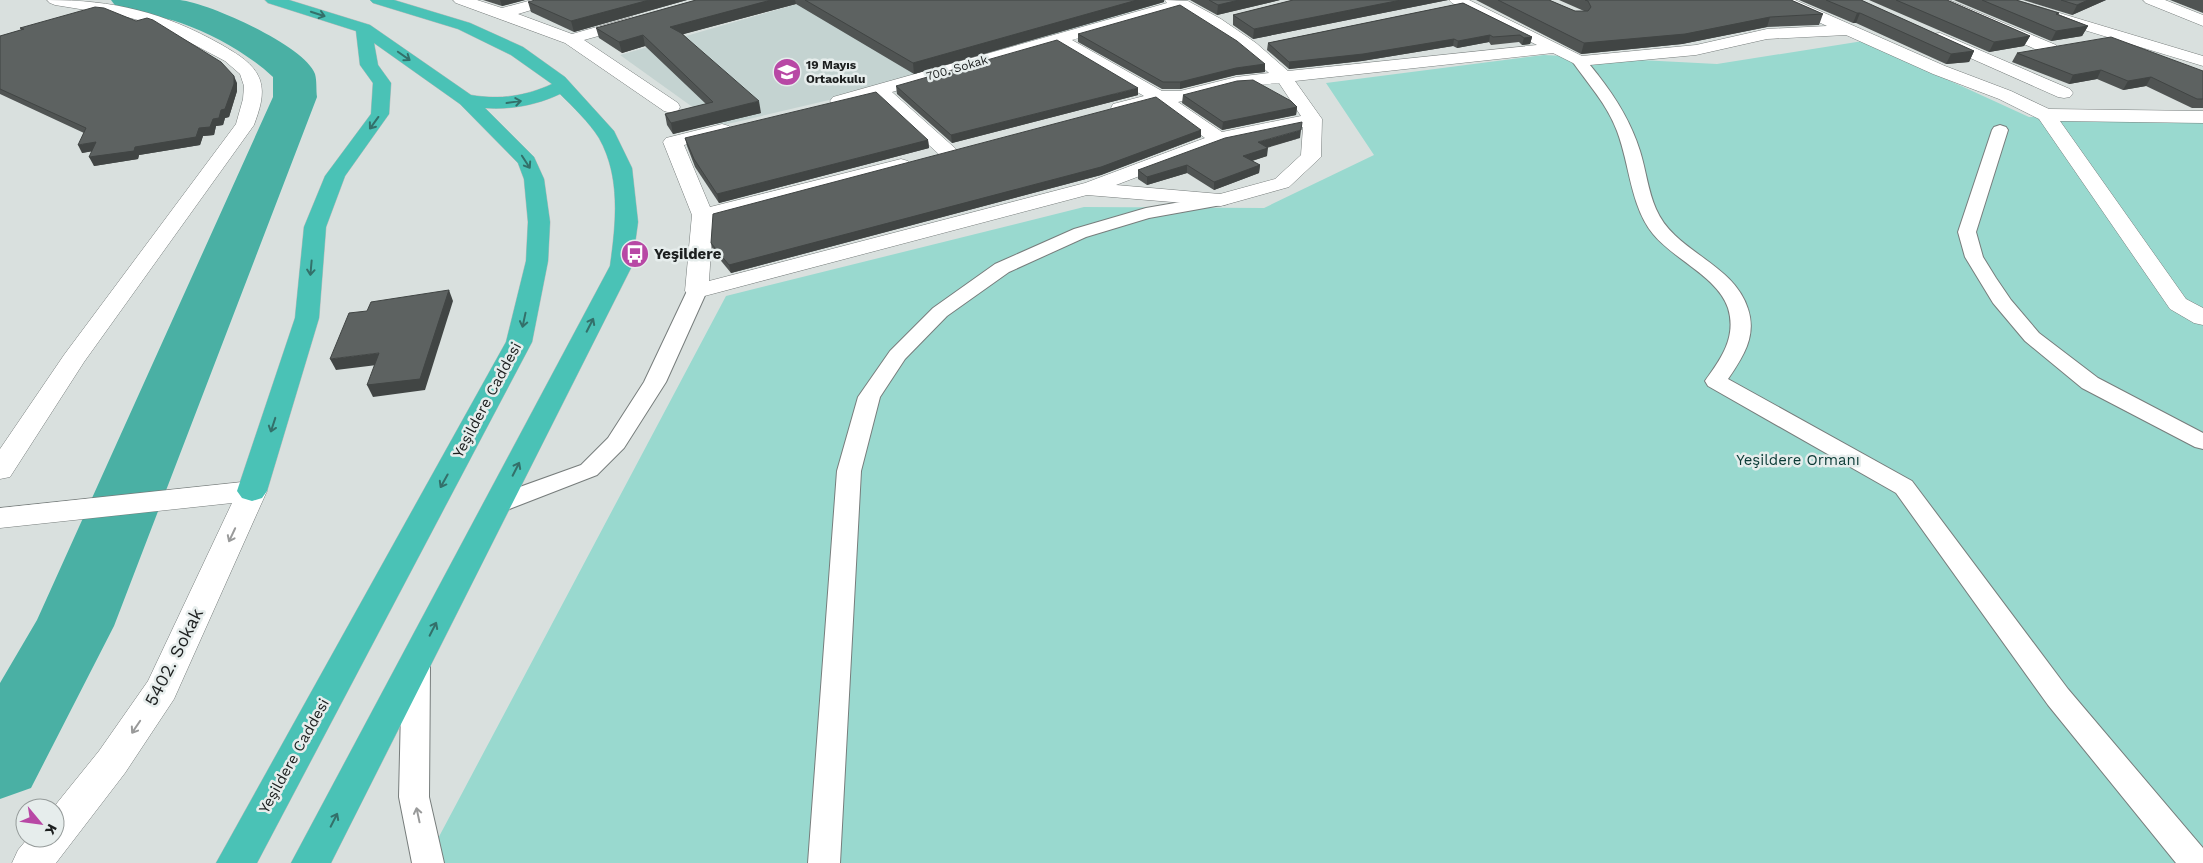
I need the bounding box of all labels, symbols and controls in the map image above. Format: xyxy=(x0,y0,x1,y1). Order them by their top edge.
one-way arrow xyxy=(310,10,326,20)
one-way arrow xyxy=(397,51,411,61)
street label: 700. Sokak xyxy=(925,52,990,83)
school or university icon: 19 Mayıs Ortaokulu xyxy=(772,57,802,87)
place label: 19 Mayıs Ortaokulu xyxy=(806,58,865,86)
one-way arrow xyxy=(506,97,522,107)
one-way arrow xyxy=(369,116,379,130)
one-way arrow xyxy=(520,155,531,169)
bus stop icon: Yeşildere xyxy=(620,239,650,269)
place label: Yeşildere xyxy=(654,245,722,263)
one-way arrow xyxy=(306,260,316,276)
one-way arrow xyxy=(519,312,528,328)
one-way arrow xyxy=(585,317,595,332)
street label: Yeşildere Caddesi xyxy=(449,339,525,461)
one-way arrow xyxy=(268,417,277,433)
park label: Yeşildere Ormanı xyxy=(1736,451,1860,469)
one-way arrow xyxy=(512,462,521,477)
one-way arrow xyxy=(439,473,449,488)
one-way arrow xyxy=(227,527,236,542)
street label: 5402. Sokak xyxy=(140,604,207,709)
one-way arrow xyxy=(429,622,438,637)
street label: Yeşildere Caddesi xyxy=(255,695,333,817)
one-way arrow xyxy=(130,720,141,734)
north arrow xyxy=(15,798,65,848)
one-way arrow xyxy=(412,808,422,824)
one-way arrow xyxy=(329,812,339,827)
text: K xyxy=(42,821,61,838)

